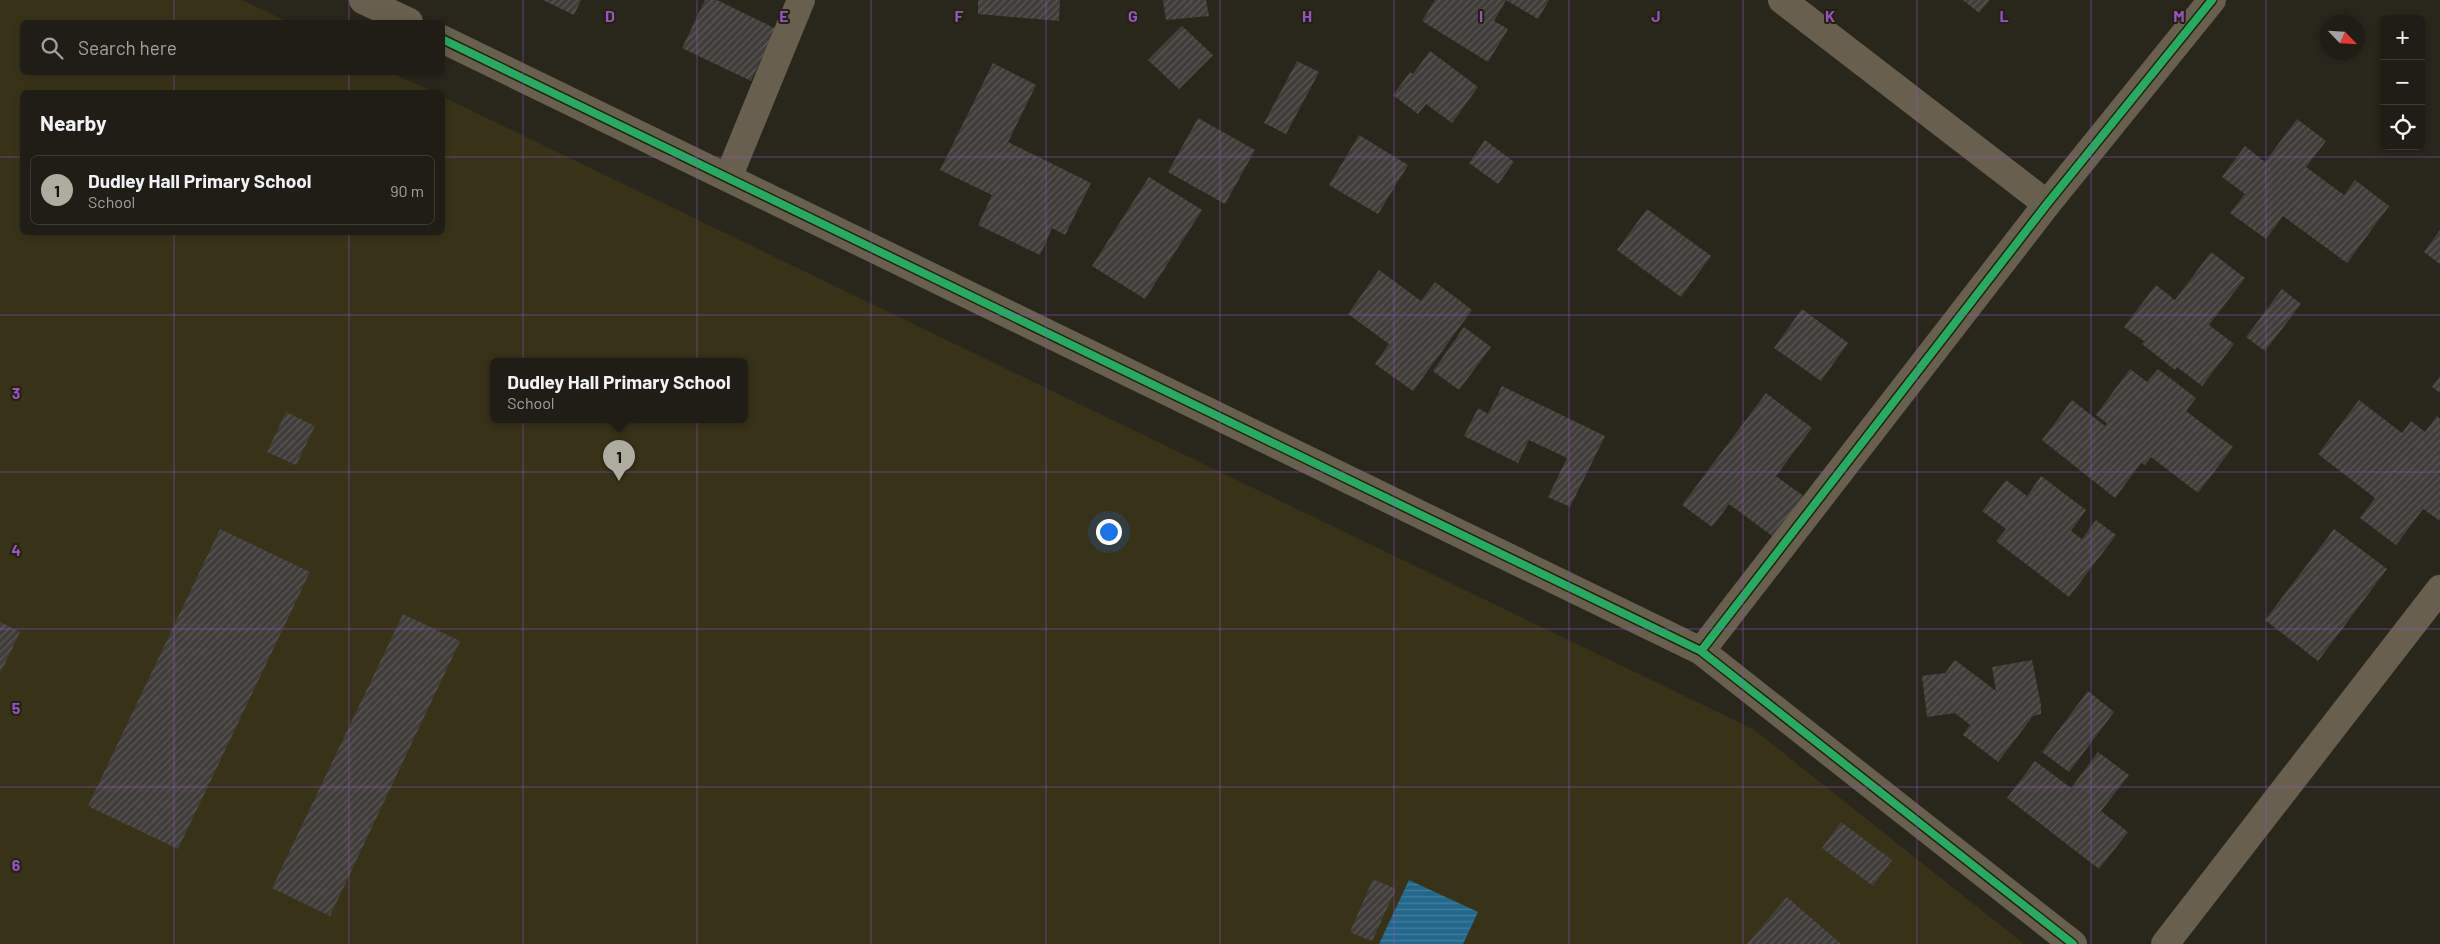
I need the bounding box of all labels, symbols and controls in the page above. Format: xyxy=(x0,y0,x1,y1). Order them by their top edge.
text: D xyxy=(605,6,615,25)
text: E xyxy=(779,6,789,25)
text: F xyxy=(955,6,964,25)
text: G xyxy=(1128,6,1138,25)
text: H xyxy=(1302,6,1312,25)
text: I xyxy=(1479,6,1483,25)
text: J xyxy=(1651,6,1661,25)
text: K xyxy=(1825,6,1835,25)
text: L xyxy=(1999,6,2009,25)
text: M xyxy=(2173,6,2185,25)
north arrow xyxy=(2320,15,2365,60)
map controls xyxy=(2380,15,2425,150)
button: + xyxy=(2380,15,2425,60)
search box xyxy=(20,20,445,75)
icon: search xyxy=(38,34,66,62)
text: Search here xyxy=(78,36,177,59)
button: − xyxy=(2380,60,2425,105)
button: locate xyxy=(2380,105,2425,150)
text: Nearby xyxy=(40,110,106,135)
text: Dudley Hall Primary School xyxy=(88,169,312,192)
text: 1 xyxy=(54,181,60,200)
text: 90 m xyxy=(390,181,424,200)
text: School xyxy=(88,192,135,211)
popup xyxy=(490,358,748,423)
text: Dudley Hall Primary School xyxy=(507,370,731,393)
text: 3 xyxy=(12,383,20,402)
text: School xyxy=(507,393,555,412)
pin: 1 xyxy=(603,440,635,481)
your location xyxy=(1096,519,1122,545)
text: 4 xyxy=(11,540,21,559)
text: 5 xyxy=(12,698,21,717)
text: 6 xyxy=(12,855,21,874)

